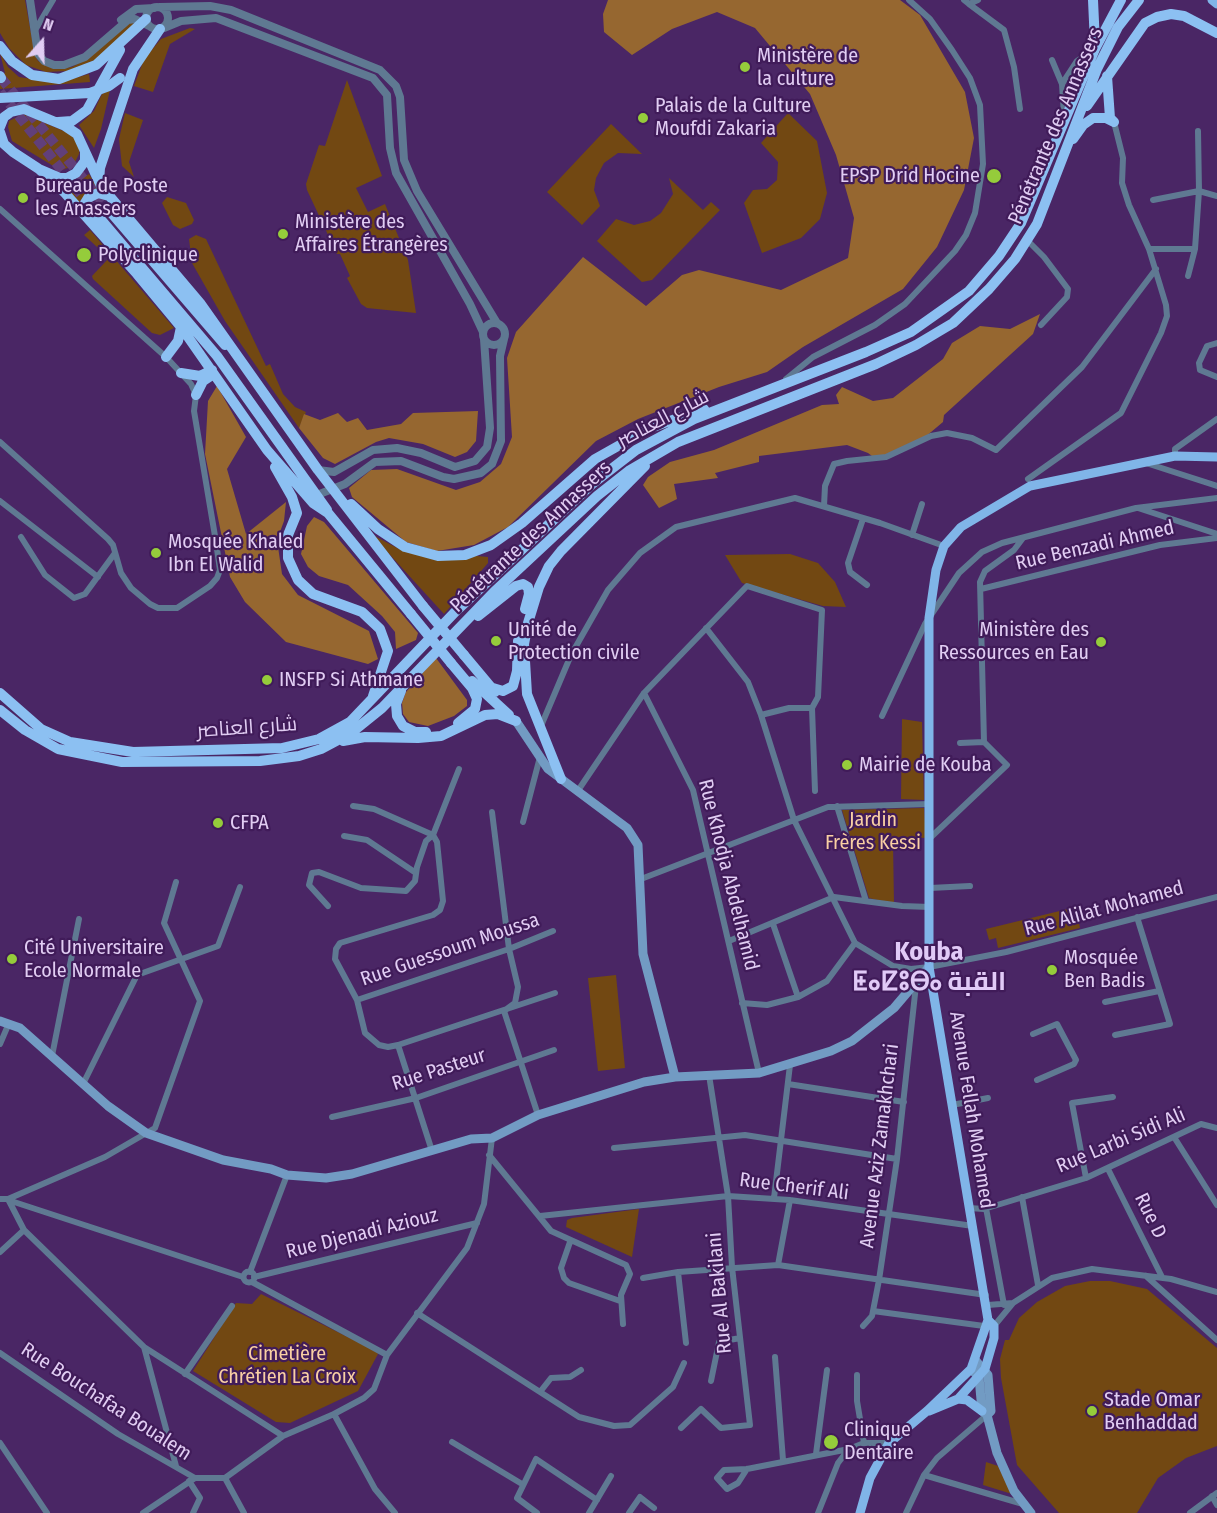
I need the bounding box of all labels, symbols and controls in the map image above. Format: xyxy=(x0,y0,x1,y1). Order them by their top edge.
north arrow xyxy=(12,12,72,72)
text: N xyxy=(41,14,56,35)
street label: Pénétrante des Annassers xyxy=(1004,24,1108,228)
place label: Ministère de la culture xyxy=(757,44,858,91)
marker: Ministère de la culture xyxy=(738,60,752,74)
place label: Palais de la Culture Moufdi Zakaria xyxy=(655,94,811,141)
marker: Palais de la Culture Moufdi Zakaria xyxy=(636,111,650,125)
place label: EPSP Drid Hocine xyxy=(840,164,980,188)
marker: EPSP Drid Hocine xyxy=(985,167,1003,185)
place label: Bureau de Poste les Anassers xyxy=(35,174,168,221)
marker: Bureau de Poste les Anassers xyxy=(16,191,30,205)
place label: Ministère des Affaires Étrangères xyxy=(295,210,448,257)
marker: Ministère des Affaires Étrangères xyxy=(276,227,290,241)
place label: Polyclinique xyxy=(98,243,198,267)
marker: Polyclinique xyxy=(75,246,93,264)
street label: شارع العناصر xyxy=(613,385,713,453)
street label: Pénétrante des Annassers xyxy=(446,456,616,618)
street label: Rue Benzadi Ahmed xyxy=(1013,516,1177,576)
place label: Mosquée Khaled Ibn El Walid xyxy=(168,530,303,577)
marker: Mosquée Khaled Ibn El Walid xyxy=(149,546,163,560)
place label: Unité de Protection civile xyxy=(508,618,640,665)
place label: Ministère des Ressources en Eau xyxy=(938,618,1089,665)
marker: Unité de Protection civile xyxy=(489,634,503,648)
marker: Ministère des Ressources en Eau xyxy=(1094,635,1108,649)
place label: INSFP Si Athmane xyxy=(279,668,423,692)
marker: INSFP Si Athmane xyxy=(260,673,274,687)
street label: شارع العناصر xyxy=(196,713,298,743)
place label: Mairie de Kouba xyxy=(859,753,991,777)
marker: Mairie de Kouba xyxy=(840,758,854,772)
street label: Rue Khodja Abdelhamid xyxy=(693,777,763,973)
park label: Jardin Frères Kessi xyxy=(825,808,921,855)
place label: CFPA xyxy=(230,811,269,835)
marker: CFPA xyxy=(211,816,225,830)
street label: Rue Alilat Mohamed xyxy=(1022,876,1186,942)
street label: Rue Guessoum Moussa xyxy=(357,908,543,992)
place label: Cité Universitaire Ecole Normale xyxy=(24,936,164,983)
district label: Kouba ⵟⴰⵇⵓⴱⴰ القبة xyxy=(852,937,1006,999)
place label: Mosquée Ben Badis xyxy=(1064,946,1145,993)
marker: Cité Universitaire Ecole Normale xyxy=(5,952,19,966)
marker: Mosquée Ben Badis xyxy=(1045,963,1059,977)
street label: Avenue Fellah Mohamed xyxy=(944,1010,998,1210)
street label: Avenue Aziz Zamakhchari xyxy=(856,1042,904,1250)
street label: Rue Pasteur xyxy=(389,1044,489,1096)
street label: Rue Larbi Sidi Ali xyxy=(1053,1103,1189,1179)
street label: Rue Cherif Ali xyxy=(738,1168,850,1206)
street label: Rue D xyxy=(1129,1189,1171,1243)
street label: Rue Djenadi Aziouz xyxy=(284,1204,440,1264)
street label: Rue Al Bakilani xyxy=(703,1231,737,1355)
street label: Rue Bouchafaa Boualem xyxy=(16,1338,196,1466)
park label: Cimetière Chrétien La Croix xyxy=(218,1342,356,1389)
place label: Stade Omar Benhaddad xyxy=(1104,1388,1200,1435)
marker: Stade Omar Benhaddad xyxy=(1085,1404,1099,1418)
place label: Clinique Dentaire xyxy=(844,1418,914,1465)
marker: Clinique Dentaire xyxy=(822,1433,840,1451)

